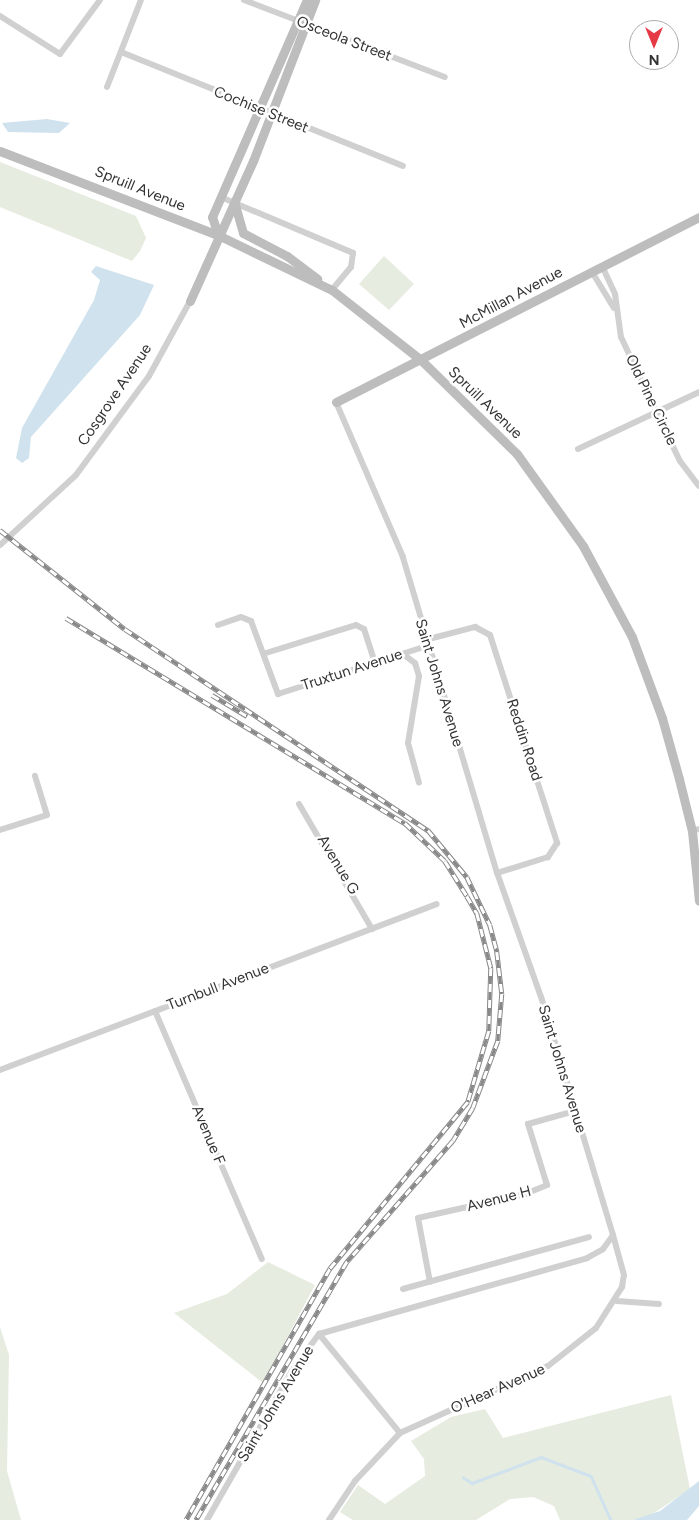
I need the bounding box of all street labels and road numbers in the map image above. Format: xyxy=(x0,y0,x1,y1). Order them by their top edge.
street label: Osceola Street xyxy=(294,13,394,65)
street label: Cochise Street xyxy=(211,83,311,137)
street label: Spruill Avenue xyxy=(92,163,188,215)
street label: McMillan Avenue xyxy=(456,263,566,333)
street label: Cosgrove Avenue xyxy=(74,341,156,449)
street label: Old Pine Circle xyxy=(621,352,681,448)
street label: Spruill Avenue xyxy=(444,363,526,443)
street label: Saint Johns Avenue xyxy=(411,617,467,749)
street label: Truxtun Avenue xyxy=(299,645,405,695)
street label: Reddin Road xyxy=(502,697,546,783)
street label: Avenue G xyxy=(313,832,363,898)
street label: Turnbull Avenue xyxy=(165,959,271,1015)
street label: Saint Johns Avenue xyxy=(534,1003,590,1135)
street label: Avenue F xyxy=(187,1103,229,1167)
street label: Avenue H xyxy=(465,1182,533,1216)
street label: Saint Johns Avenue xyxy=(234,1343,318,1465)
street label: O'Hear Avenue xyxy=(448,1360,548,1418)

